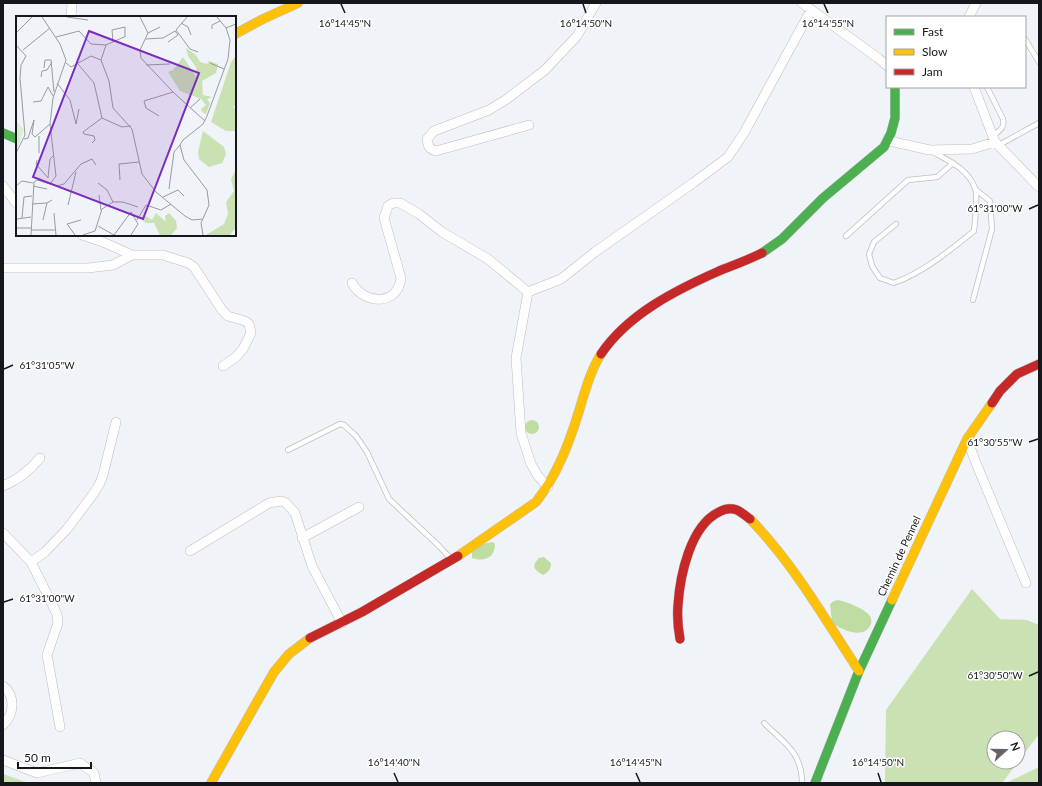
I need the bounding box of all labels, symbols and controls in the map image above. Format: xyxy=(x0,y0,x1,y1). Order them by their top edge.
inset map xyxy=(16,16,236,236)
legend xyxy=(886,16,1026,88)
text: 16°14'45"N xyxy=(319,17,371,29)
text: 16°14'50"N xyxy=(560,17,612,29)
text: 16°14'55"N xyxy=(802,17,854,29)
text: Fast xyxy=(922,24,944,39)
text: Slow xyxy=(922,44,948,59)
text: Jam xyxy=(922,64,943,79)
text: 61°31'00"W xyxy=(967,202,1023,214)
text: 61°31'05"W xyxy=(19,359,75,371)
text: 61°30'55"W xyxy=(967,436,1023,448)
street label: Chemin de Pennel xyxy=(874,513,923,598)
text: 61°31'00"W xyxy=(19,592,75,604)
text: 61°30'50"W xyxy=(967,669,1023,681)
north arrow xyxy=(986,730,1026,770)
text: N xyxy=(1008,740,1023,753)
scale bar xyxy=(18,744,91,770)
text: 50 m xyxy=(24,750,51,765)
text: 16°14'40"N xyxy=(368,756,420,768)
text: 16°14'45"N xyxy=(610,756,662,768)
text: 16°14'50"N xyxy=(852,756,904,768)

